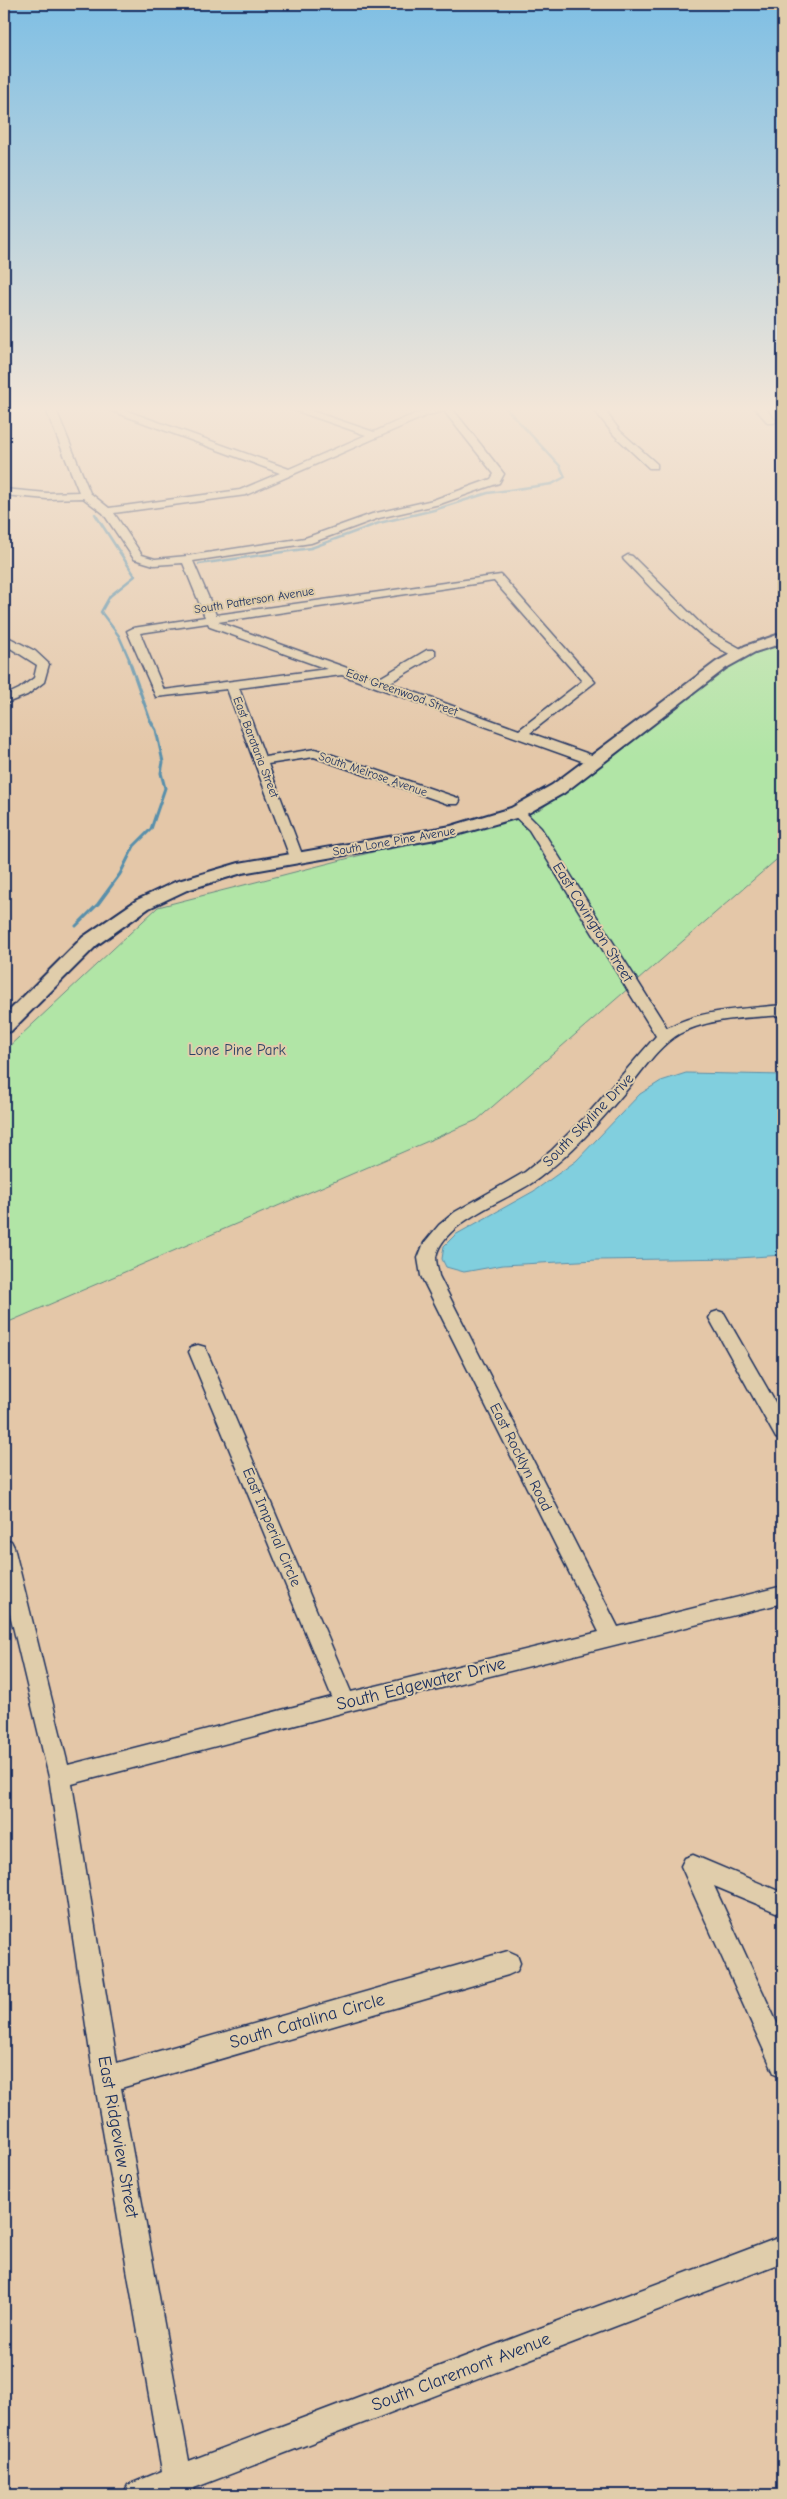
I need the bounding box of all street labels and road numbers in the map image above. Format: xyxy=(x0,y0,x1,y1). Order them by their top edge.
street label: South Patterson Avenue xyxy=(193,584,315,616)
street label: East Greenwood Street xyxy=(344,665,460,719)
street label: East Barataria Street xyxy=(230,694,282,800)
street label: South Melrose Avenue xyxy=(317,749,429,799)
street label: South Lone Pine Avenue xyxy=(332,823,456,859)
street label: East Covington Street xyxy=(549,859,638,986)
street label: South Skyline Drive xyxy=(539,1069,638,1171)
street label: East Rocklyn Road xyxy=(486,1400,556,1514)
street label: East Imperial Circle xyxy=(239,1465,305,1590)
street label: South Edgewater Drive xyxy=(334,1653,508,1715)
street label: South Catalina Circle xyxy=(227,1989,387,2053)
street label: East Ridgeview Street xyxy=(93,2054,143,2220)
street label: South Claremont Avenue xyxy=(369,2328,553,2416)

